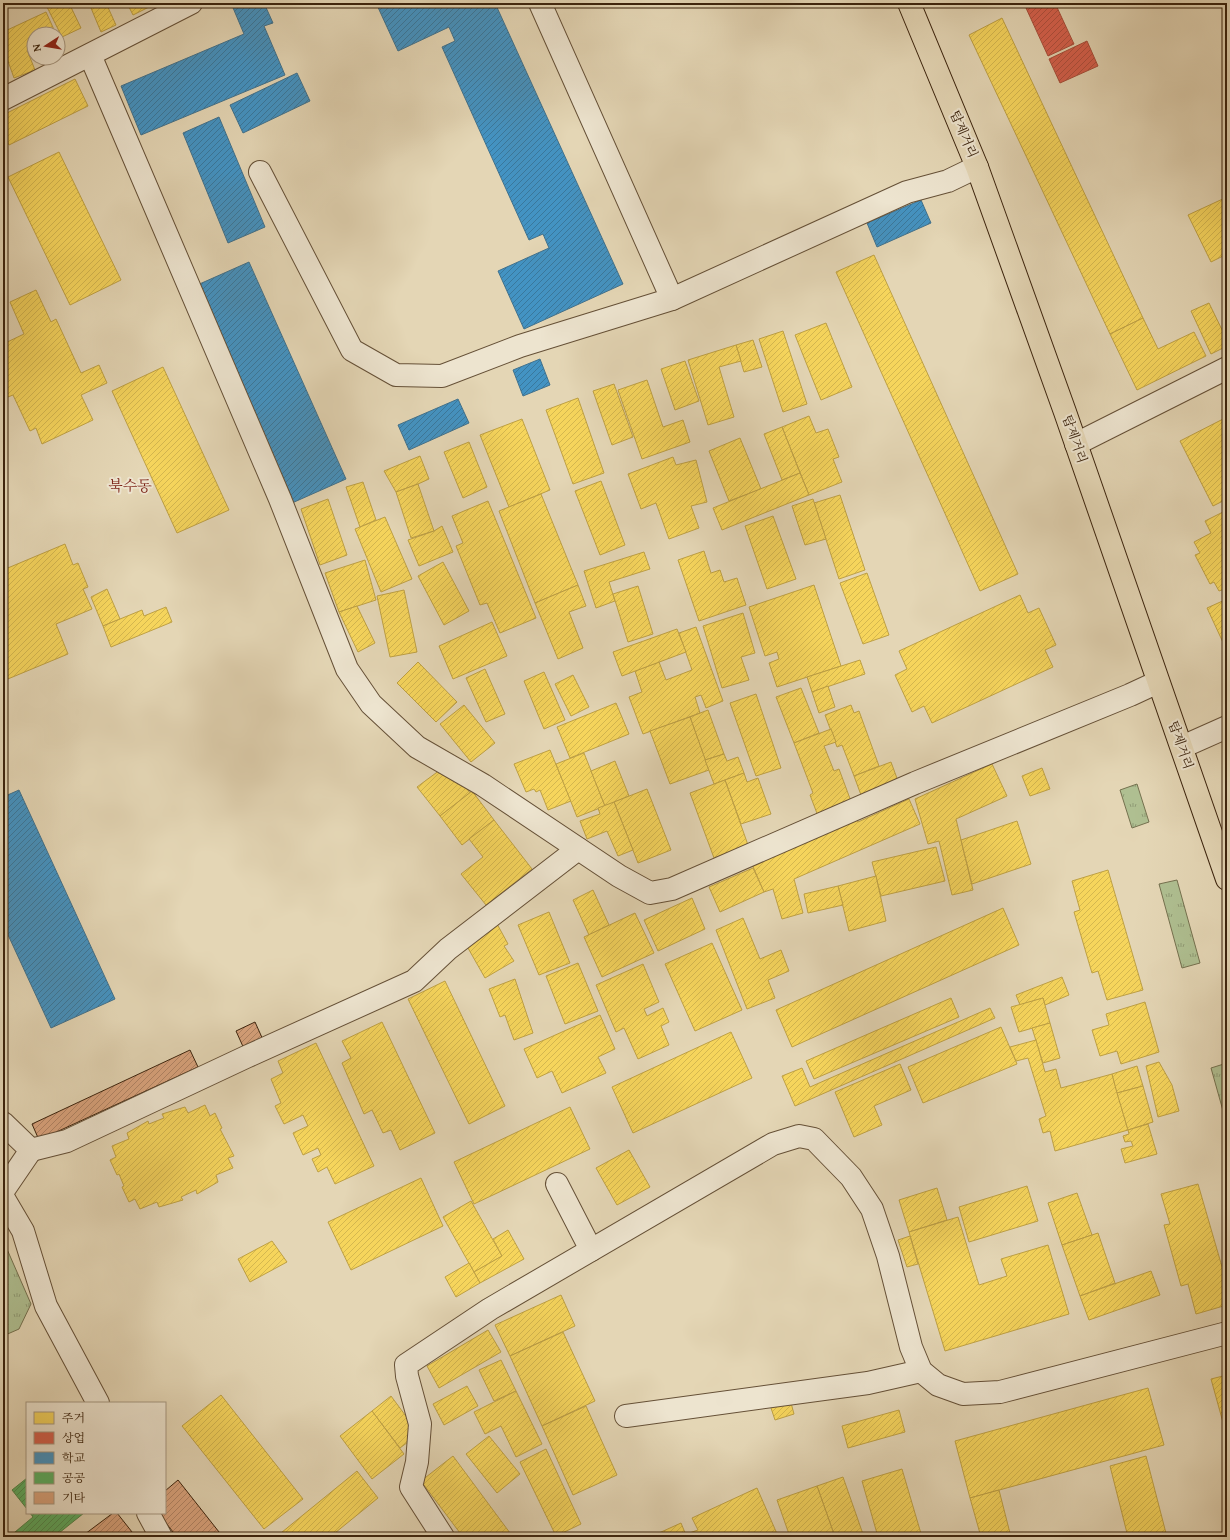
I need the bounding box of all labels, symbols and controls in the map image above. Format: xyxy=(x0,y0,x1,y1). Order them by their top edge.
north arrow xyxy=(26,26,66,66)
text: N xyxy=(27,42,45,53)
street label: 탑제거리 xyxy=(945,107,983,161)
street label: 탑제거리 xyxy=(1058,412,1092,466)
district label: 북수동 xyxy=(108,475,152,496)
street label: 탑제거리 xyxy=(1164,718,1198,772)
legend xyxy=(26,1402,166,1514)
text: 주거 xyxy=(62,1409,85,1426)
text: 상업 xyxy=(62,1429,85,1446)
text: 학교 xyxy=(62,1449,86,1466)
text: 공공 xyxy=(62,1469,86,1486)
text: 기타 xyxy=(62,1489,86,1506)

